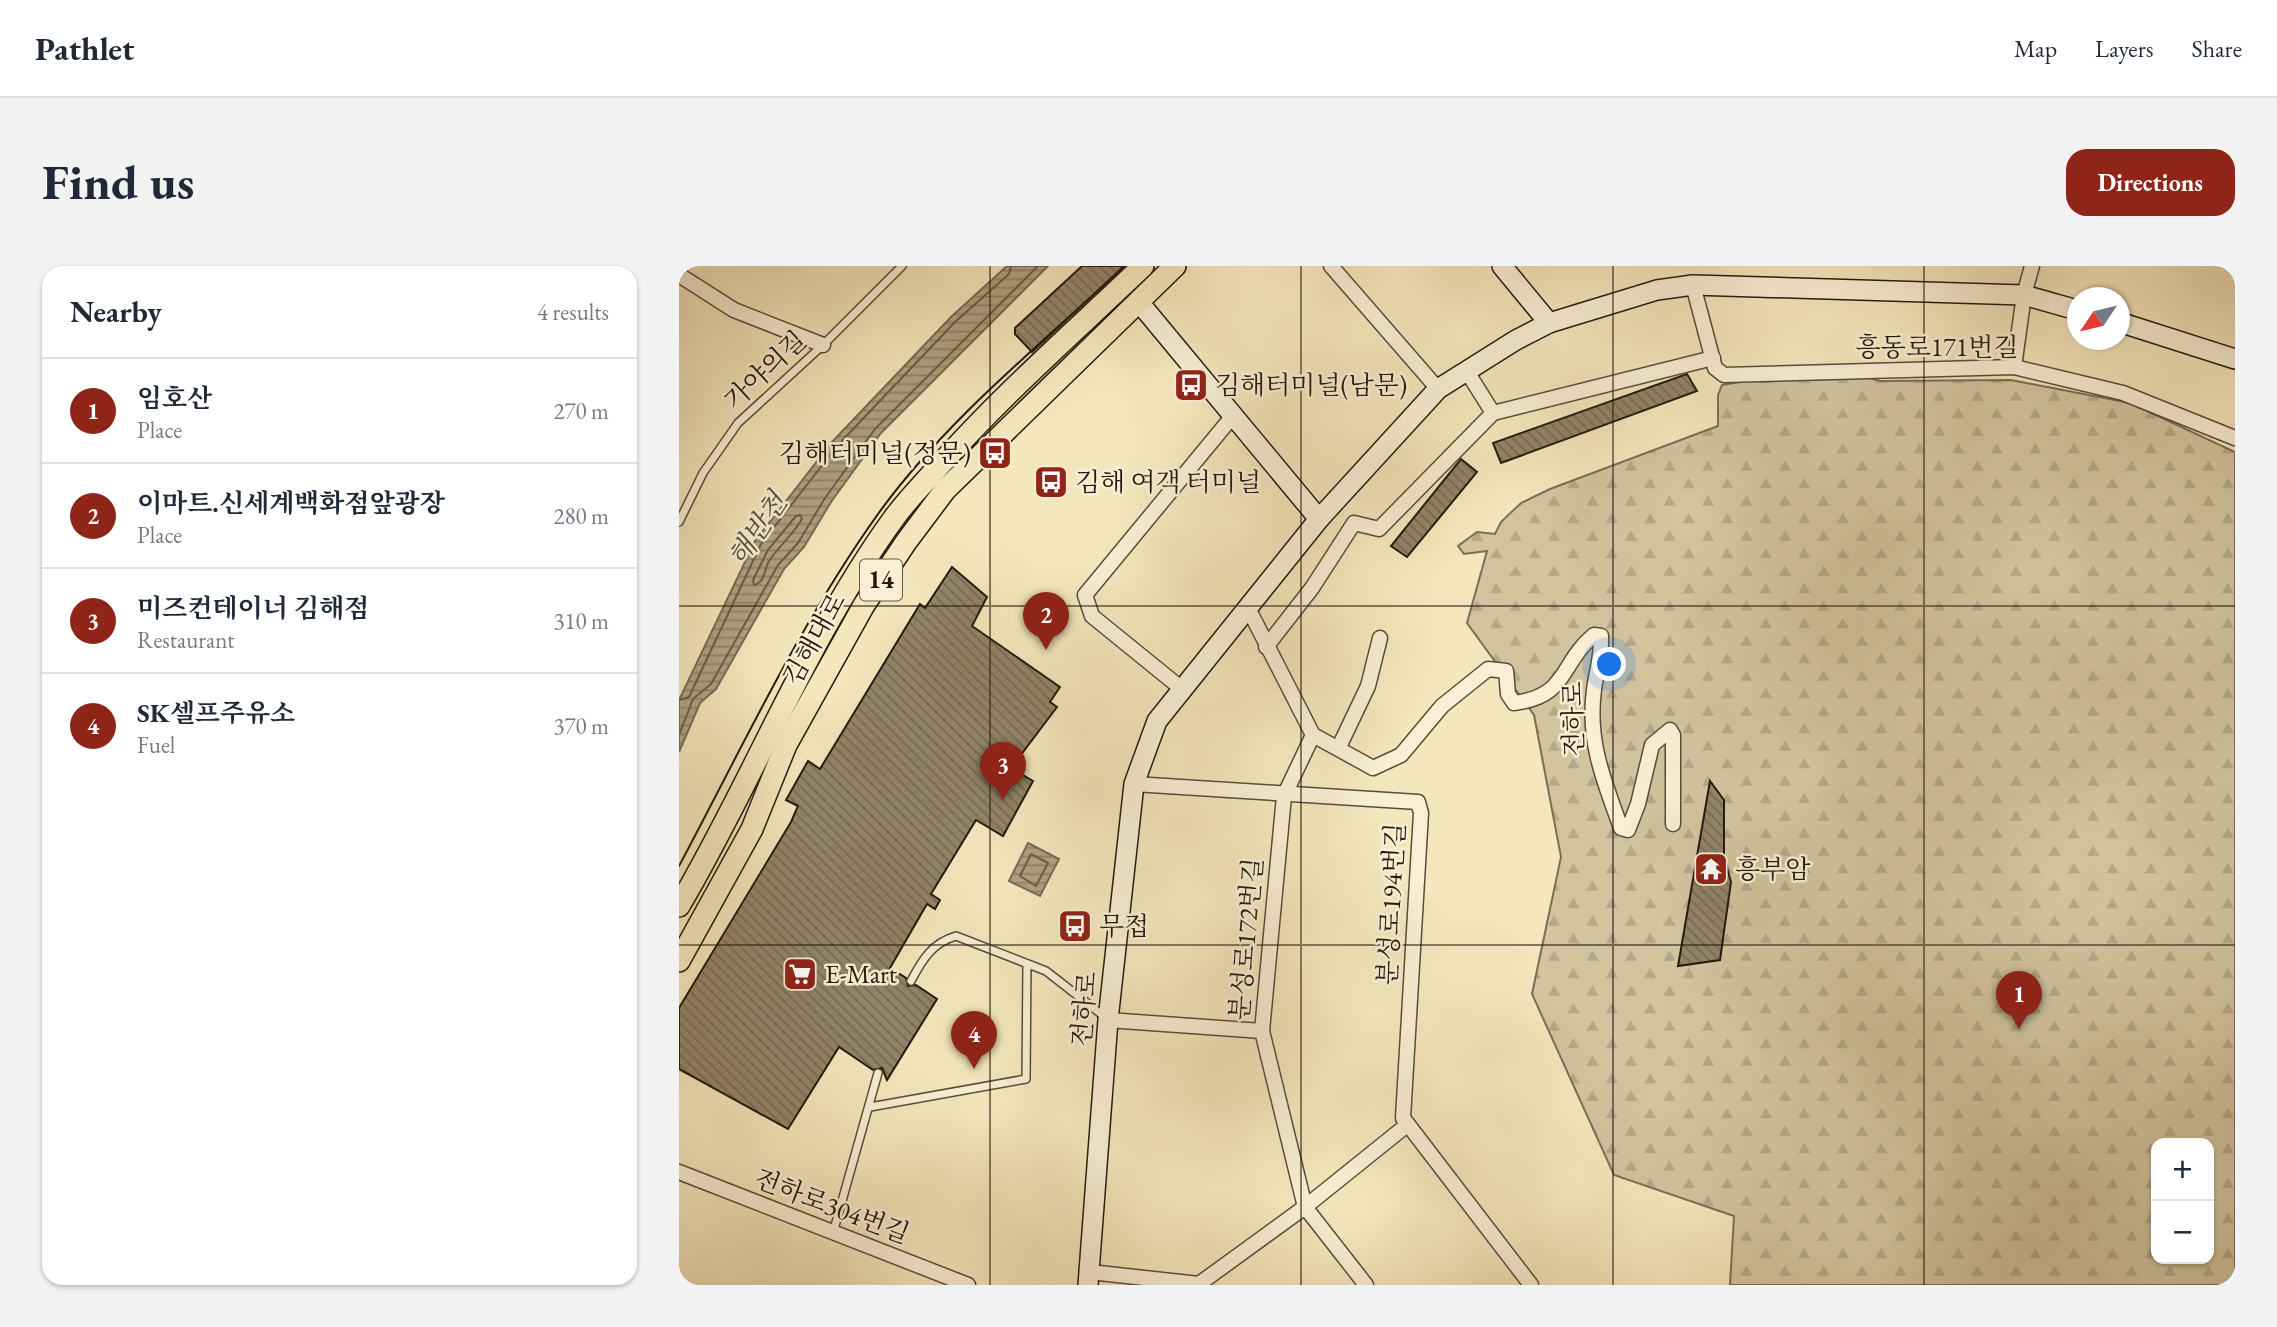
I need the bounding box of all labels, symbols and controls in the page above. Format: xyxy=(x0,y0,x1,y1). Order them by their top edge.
text: Pathlet xyxy=(35,27,134,70)
text: Map xyxy=(2014,33,2057,64)
text: Layers xyxy=(2095,33,2154,64)
text: Share xyxy=(2192,33,2242,64)
button: Directions xyxy=(2066,149,2235,216)
text: Find us xyxy=(42,150,194,214)
north arrow xyxy=(2067,287,2130,350)
text: Nearby xyxy=(70,292,162,331)
text: 4 results xyxy=(537,297,609,327)
street label: 가야의길 xyxy=(717,323,813,417)
street label: 흥동로171번길 xyxy=(1855,330,2019,364)
bus stop icon: 김해터미널(남문) xyxy=(1172,366,1210,404)
place label: 김해터미널(남문) xyxy=(1215,368,1407,402)
text: 임호산 xyxy=(137,381,212,415)
text: 1 xyxy=(87,396,99,426)
text: 270 m xyxy=(553,396,609,426)
text: Place xyxy=(137,415,182,445)
bus stop icon: 김해터미널(정문) xyxy=(976,434,1014,472)
place label: 김해터미널(정문) xyxy=(779,436,971,470)
bus stop icon: 김해 여객 터미널 xyxy=(1032,463,1070,501)
place label: 김해 여객 터미널 xyxy=(1075,465,1261,499)
water label: 해반천 xyxy=(719,484,796,573)
text: 이마트.신세계백화점앞광장 xyxy=(137,486,445,520)
text: 2 xyxy=(87,501,99,531)
text: 280 m xyxy=(553,501,609,531)
text: Place xyxy=(137,520,182,550)
road number: 14 xyxy=(860,559,902,600)
street label: 김해대로 xyxy=(775,587,853,691)
text: 미즈컨테이너 김해점 xyxy=(137,591,369,625)
pin: 2 xyxy=(1023,592,1069,650)
text: 3 xyxy=(87,606,99,636)
text: 310 m xyxy=(553,606,609,636)
text: Restaurant xyxy=(137,625,235,655)
your location xyxy=(1592,647,1626,681)
street label: 전하로 xyxy=(1555,681,1591,757)
text: SK셀프주유소 xyxy=(137,696,295,730)
text: 4 xyxy=(87,711,99,741)
text: 370 m xyxy=(553,711,609,741)
text: Fuel xyxy=(137,730,175,760)
pin: 3 xyxy=(980,742,1026,800)
street label: 분성로194번길 xyxy=(1370,822,1412,986)
temple icon: 흥부암 xyxy=(1692,850,1730,888)
place label: 흥부암 xyxy=(1735,852,1811,886)
street label: 분성로172번길 xyxy=(1222,856,1270,1022)
bus stop icon: 무접 xyxy=(1056,907,1094,945)
place label: 무접 xyxy=(1099,909,1149,943)
supermarket icon: E-Mart xyxy=(781,955,819,993)
place label: E-Mart xyxy=(825,957,897,991)
street label: 전하로 xyxy=(1064,970,1104,1048)
pin: 1 xyxy=(1996,971,2042,1029)
pin: 4 xyxy=(951,1011,997,1069)
map controls xyxy=(2151,1138,2214,1264)
button: + xyxy=(2151,1138,2214,1201)
street label: 전하로304번길 xyxy=(750,1161,914,1251)
button: − xyxy=(2151,1201,2214,1264)

